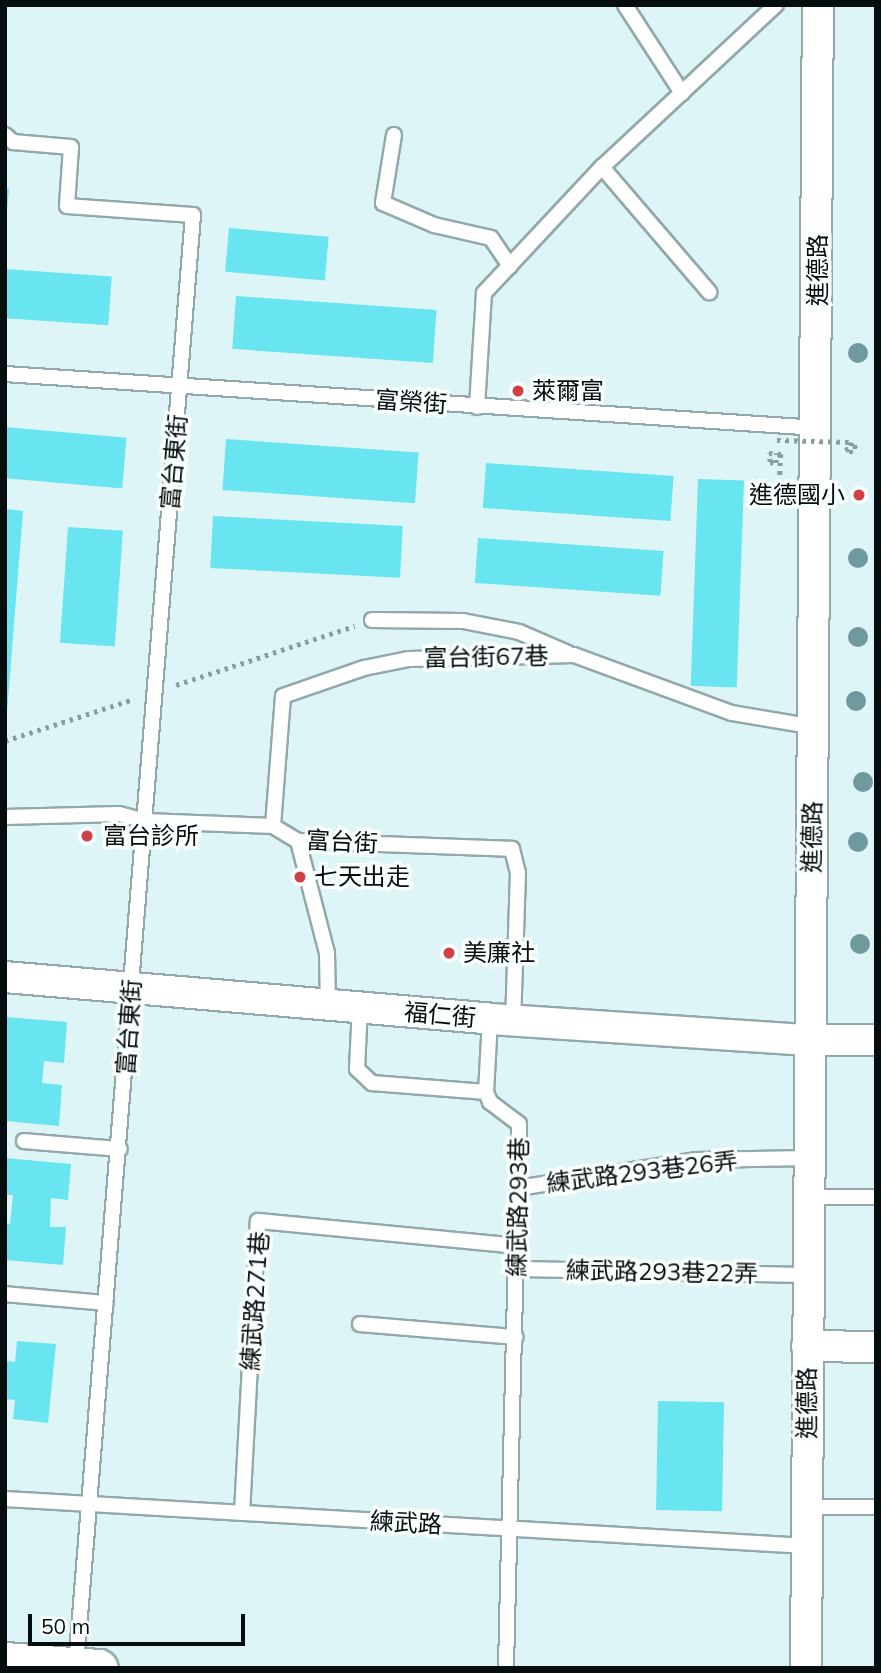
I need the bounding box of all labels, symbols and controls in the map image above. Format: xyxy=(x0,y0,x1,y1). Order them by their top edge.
street label: 進德路 xyxy=(804,234,832,306)
place label: 萊爾富 xyxy=(532,377,604,405)
marker: 萊爾富 xyxy=(510,383,526,399)
street label: 富榮街 xyxy=(374,385,448,419)
street label: 富台東街 xyxy=(155,413,193,511)
place label: 進德國小 xyxy=(749,481,845,509)
marker: 進德國小 xyxy=(851,487,867,503)
street label: 富台街67巷 xyxy=(423,642,549,672)
street label: 進德路 xyxy=(797,801,827,873)
place label: 富台診所 xyxy=(103,822,199,850)
marker: 富台診所 xyxy=(77,826,97,846)
street label: 富台街 xyxy=(305,826,379,858)
place label: 七天出走 xyxy=(314,863,410,891)
marker: 七天出走 xyxy=(292,869,308,885)
place label: 美廉社 xyxy=(463,939,535,967)
marker: 美廉社 xyxy=(441,945,457,961)
street label: 富台東街 xyxy=(111,978,147,1076)
street label: 福仁街 xyxy=(403,998,477,1032)
street label: 練武路293巷 xyxy=(502,1137,534,1277)
street label: 練武路293巷26弄 xyxy=(545,1146,739,1198)
street label: 練武路271巷 xyxy=(236,1231,274,1371)
street label: 練武路293巷22弄 xyxy=(566,1256,758,1288)
street label: 進德路 xyxy=(793,1367,821,1439)
street label: 練武路 xyxy=(369,1507,443,1539)
scale bar xyxy=(32,1600,248,1644)
text: 50 m xyxy=(41,1613,90,1639)

